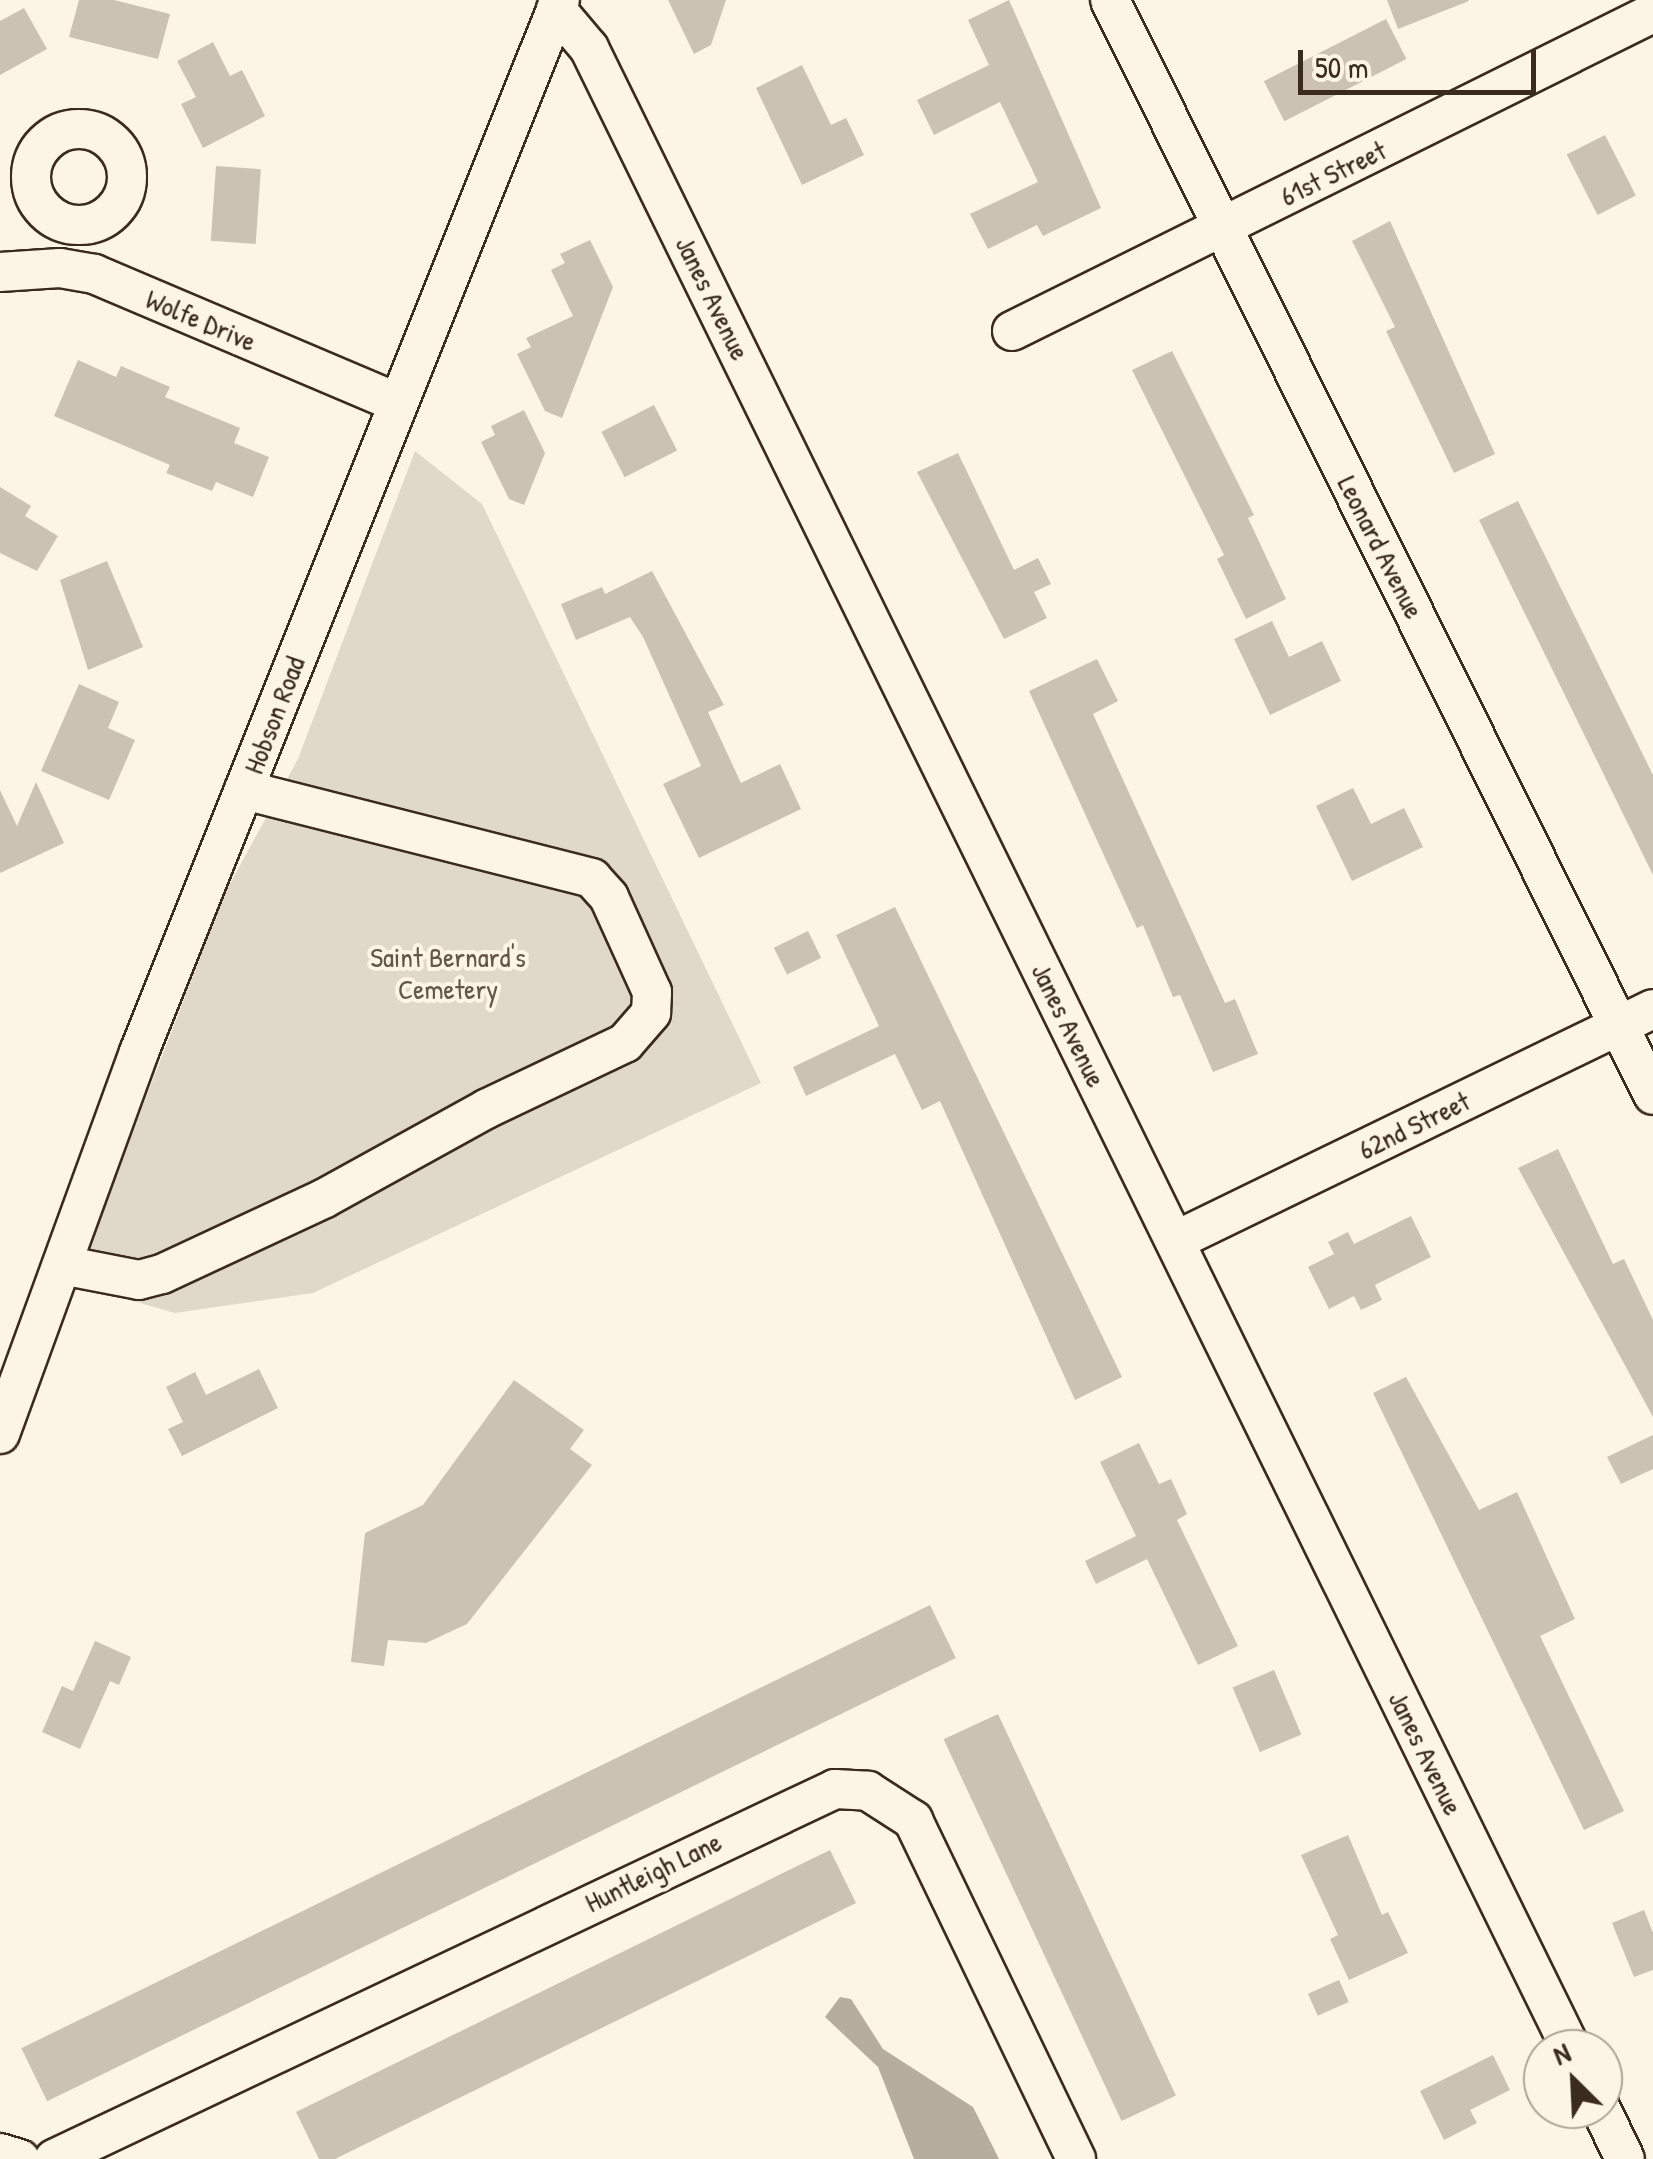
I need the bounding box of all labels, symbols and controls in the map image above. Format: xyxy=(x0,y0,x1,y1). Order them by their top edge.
scale bar xyxy=(1303,30,1540,92)
text: 50 m xyxy=(1315,47,1368,87)
street label: 61st Street xyxy=(1275,133,1391,213)
street label: Janes Avenue xyxy=(669,231,757,365)
street label: Wolfe Drive xyxy=(141,282,261,358)
street label: Leonard Avenue xyxy=(1331,470,1431,624)
street label: Hobson Road xyxy=(236,652,312,778)
park label: Saint Bernard's Cemetery xyxy=(370,940,526,1006)
street label: Janes Avenue xyxy=(1025,958,1113,1092)
street label: 62nd Street xyxy=(1353,1084,1475,1166)
street label: Janes Avenue xyxy=(1382,1686,1470,1820)
street label: Huntleigh Lane xyxy=(579,1825,727,1919)
north arrow xyxy=(1523,2029,1623,2129)
text: N xyxy=(1547,2033,1576,2074)

